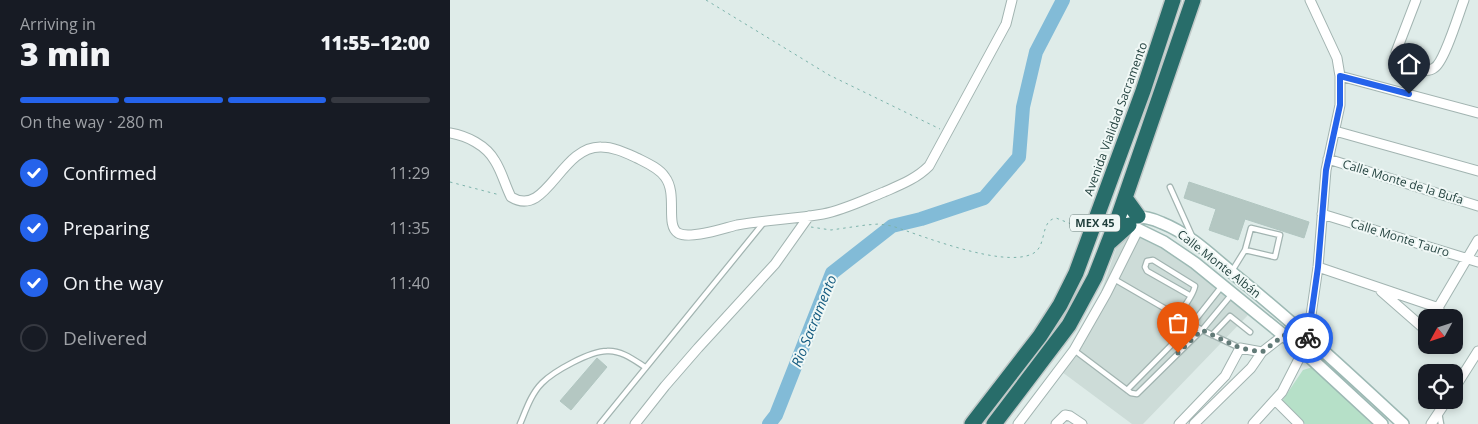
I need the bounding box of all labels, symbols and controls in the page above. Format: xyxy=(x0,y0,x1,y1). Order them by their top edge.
text: Arriving in xyxy=(20,13,96,35)
text: 11:55–12:00 xyxy=(320,30,430,56)
text: 3 min xyxy=(20,32,111,75)
street label: Avenida Vialidad Sacramento xyxy=(1080,40,1151,198)
pin xyxy=(1388,43,1430,94)
icon: home xyxy=(1395,50,1423,78)
text: On the way · 280 m xyxy=(20,111,163,133)
street label: Calle Monte de la Bufa xyxy=(1341,155,1466,208)
icon: check xyxy=(20,159,48,187)
text: Confirmed xyxy=(63,160,157,186)
text: 11:29 xyxy=(389,162,430,184)
icon: check xyxy=(20,214,48,242)
road number: MEX 45 xyxy=(1070,214,1120,232)
street label: Calle Monte Tauro xyxy=(1349,214,1452,261)
text: Preparing xyxy=(63,215,150,241)
text: 11:35 xyxy=(389,217,430,239)
street label: Calle Monte Albán xyxy=(1174,226,1265,302)
icon: check xyxy=(20,269,48,297)
text: On the way xyxy=(63,270,163,296)
text: 11:40 xyxy=(389,272,430,294)
water label: Rio Sacramento xyxy=(786,272,841,370)
pin xyxy=(1157,302,1199,353)
icon: bag xyxy=(1164,309,1192,337)
north arrow xyxy=(1418,309,1462,354)
map controls xyxy=(1418,309,1463,409)
courier xyxy=(1283,313,1333,363)
icon: bike xyxy=(1294,324,1322,352)
text: Delivered xyxy=(63,325,147,351)
button: locate xyxy=(1418,364,1463,409)

